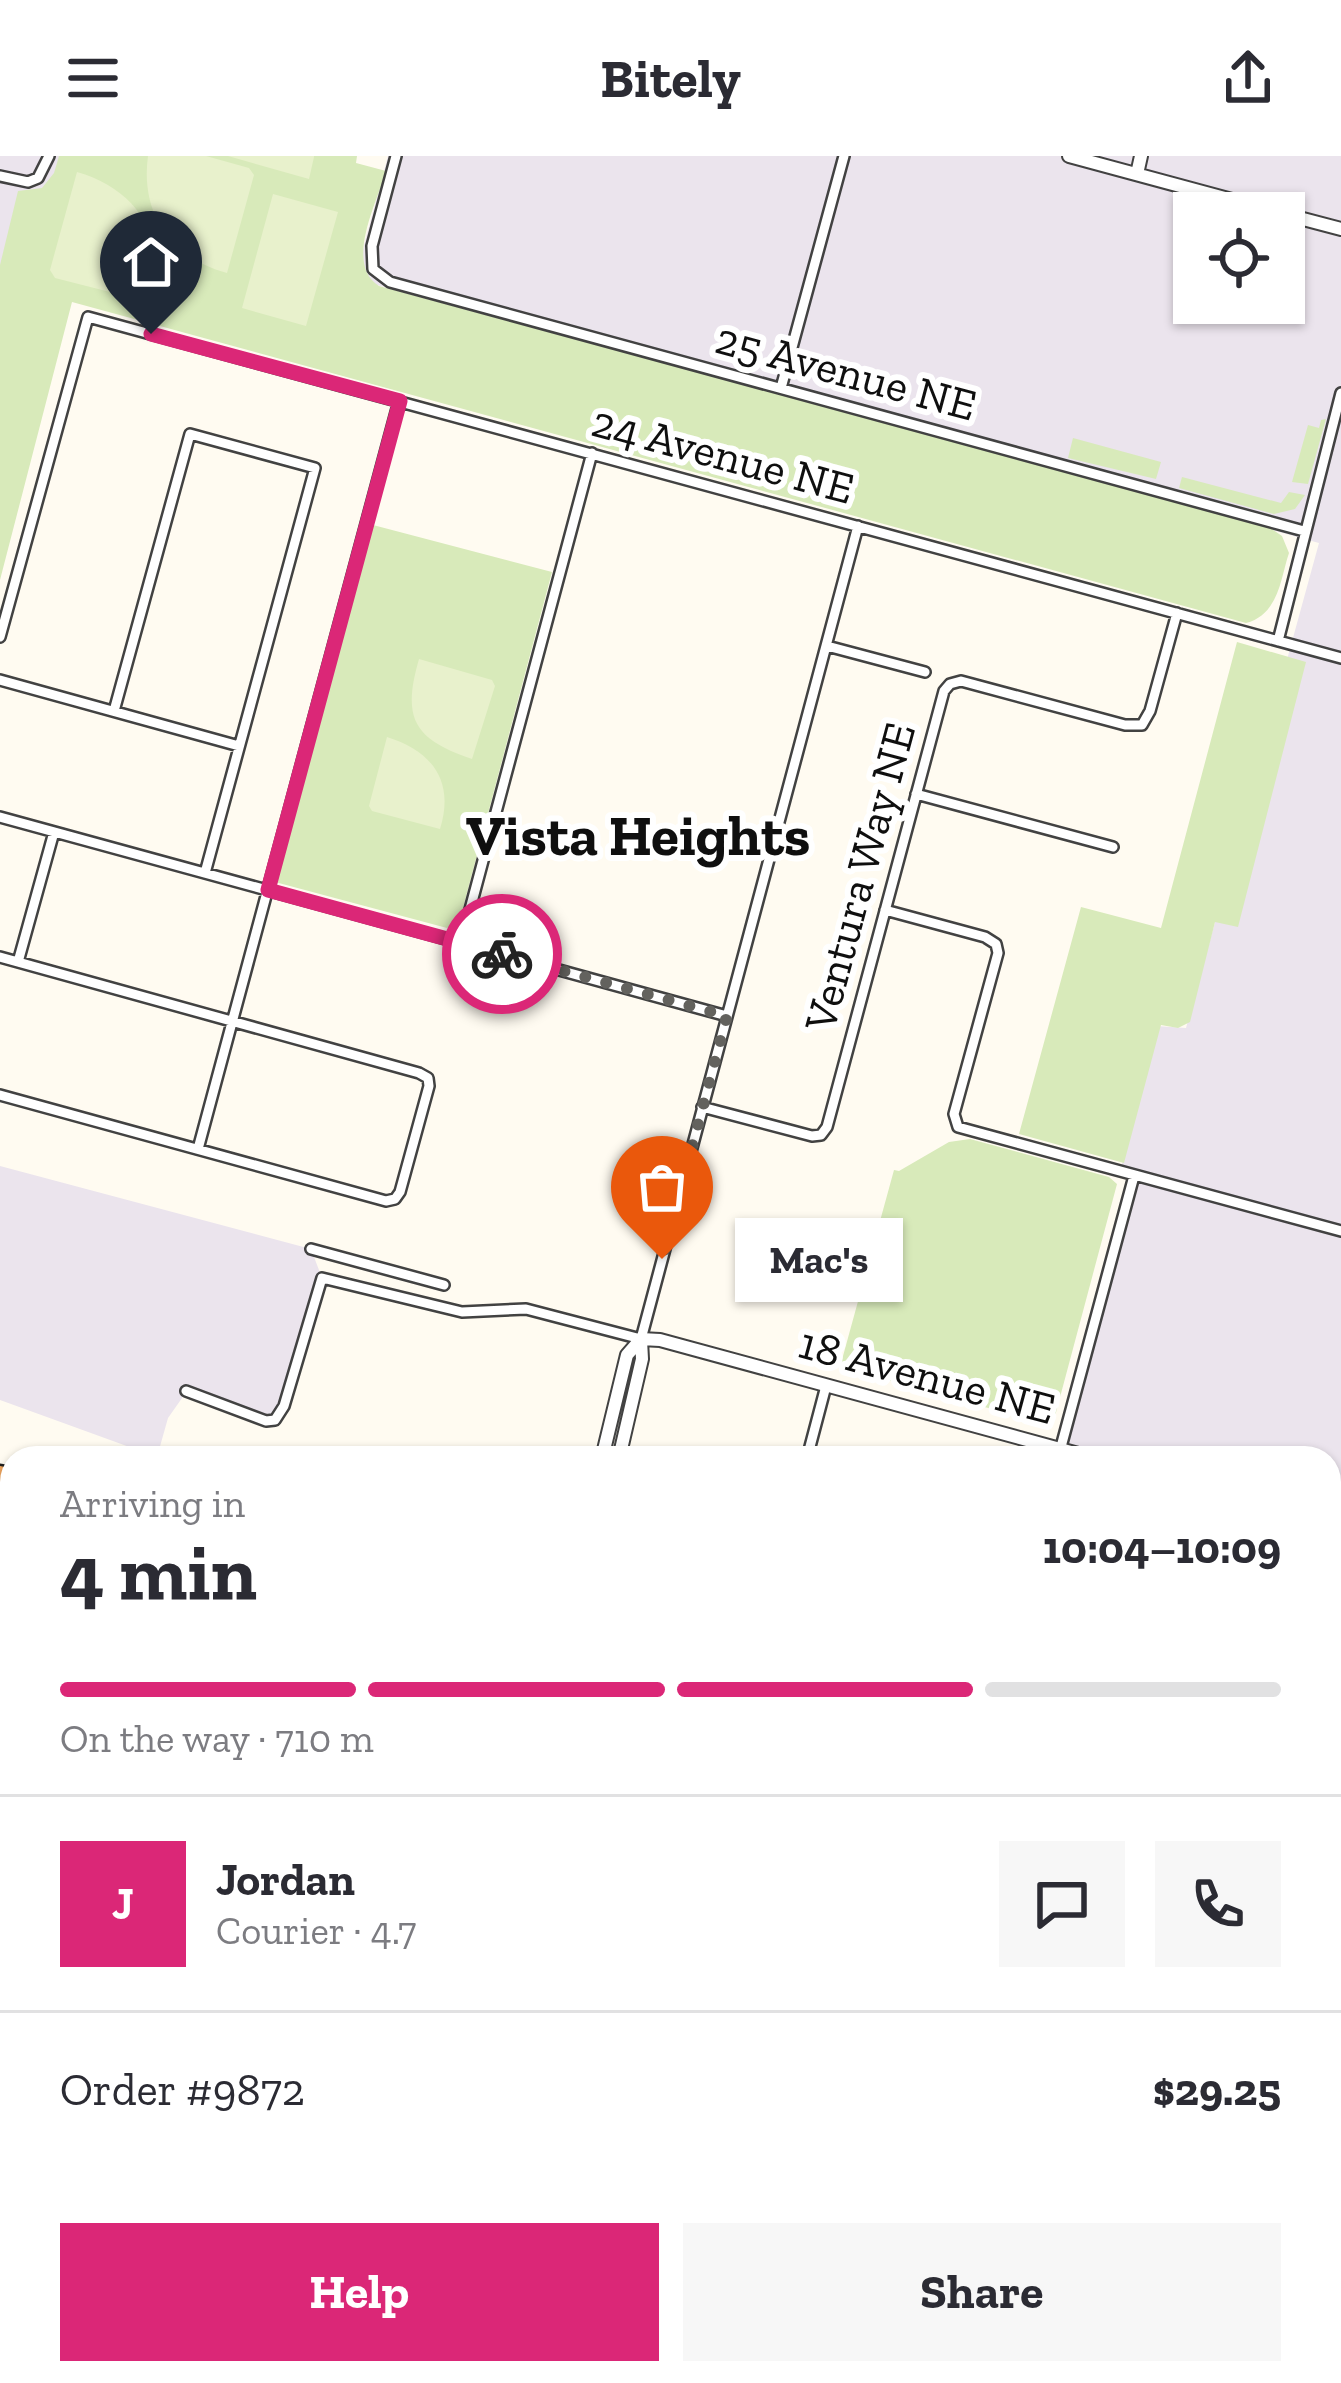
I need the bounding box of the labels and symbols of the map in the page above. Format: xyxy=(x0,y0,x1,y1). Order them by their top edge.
pin xyxy=(100,211,202,334)
street label: 25 Avenue NE xyxy=(710,311,982,433)
street label: 24 Avenue NE xyxy=(586,394,860,516)
street label: Ventura Way NE xyxy=(793,717,927,1038)
district label: Vista Heights xyxy=(466,801,810,870)
courier xyxy=(442,894,562,1014)
pin xyxy=(611,1136,713,1259)
callout: Mac's xyxy=(734,1217,902,1301)
street label: 18 Avenue NE xyxy=(793,1316,1061,1436)

